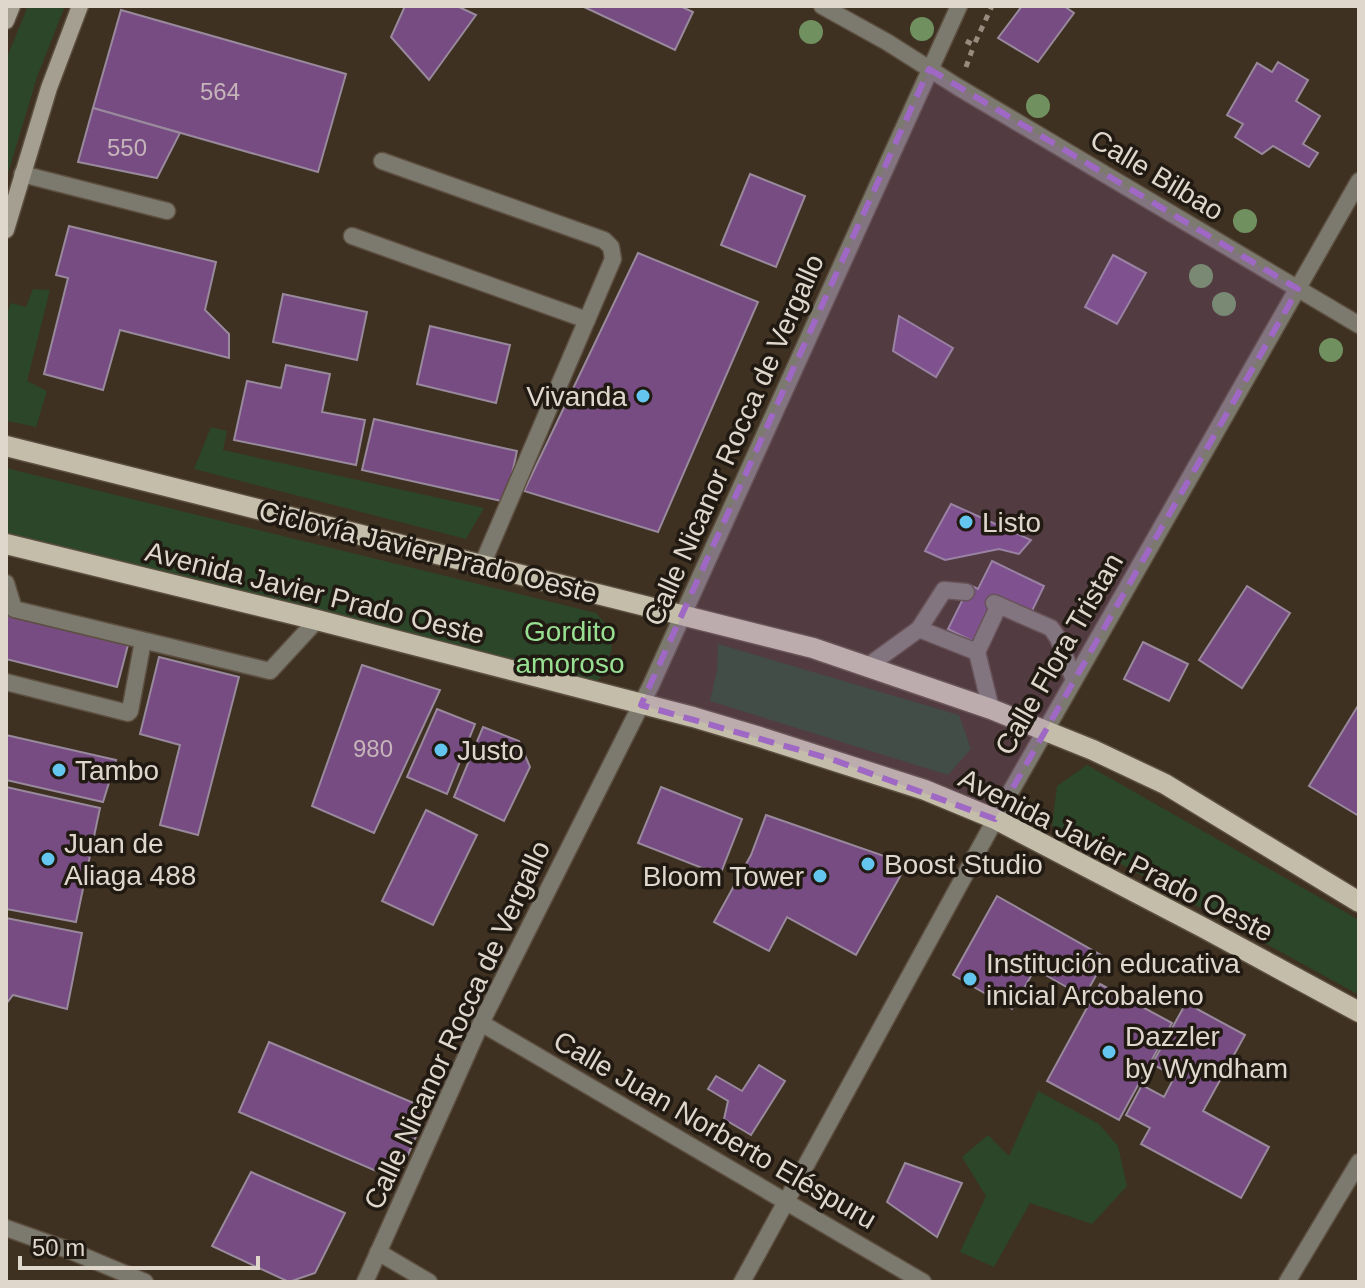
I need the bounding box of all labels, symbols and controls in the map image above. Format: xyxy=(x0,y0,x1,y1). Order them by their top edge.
house number: 564 xyxy=(200,78,240,105)
street label: Calle Bilbao xyxy=(1085,123,1229,227)
house number: 550 xyxy=(107,134,147,161)
street label: Calle Nicanor Rocca de Vergallo xyxy=(638,250,830,630)
place label: Vivanda xyxy=(526,381,627,412)
marker: Vivanda xyxy=(634,387,652,405)
street label: Ciclovía Javier Prado Oeste xyxy=(256,495,600,609)
place label: Listo xyxy=(982,507,1041,538)
marker: Listo xyxy=(957,513,975,531)
street label: Avenida Javier Prado Oeste xyxy=(142,536,488,650)
street label: Calle Flora Tristan xyxy=(989,548,1129,760)
park label: Gordito amoroso xyxy=(516,616,624,679)
house number: 980 xyxy=(353,735,393,762)
place label: Justo xyxy=(457,735,524,766)
marker: Justo xyxy=(432,741,450,759)
place label: Tambo xyxy=(75,755,159,786)
marker: Tambo xyxy=(50,761,68,779)
street label: Avenida Javier Prado Oeste xyxy=(954,762,1278,948)
place label: Juan de Aliaga 488 xyxy=(64,828,196,891)
street label: Calle Nicanor Rocca de Vergallo xyxy=(358,836,556,1214)
place label: Boost Studio xyxy=(884,849,1043,880)
marker: Juan de Aliaga 488 xyxy=(39,850,57,868)
marker: Boost Studio xyxy=(859,855,877,873)
place label: Bloom Tower xyxy=(643,861,804,892)
marker: Bloom Tower xyxy=(811,867,829,885)
place label: Institución educativa inicial Arcobaleno xyxy=(986,948,1240,1011)
marker: Institución educativa inicial Arcobaleno xyxy=(961,970,979,988)
place label: Dazzler by Wyndham xyxy=(1125,1021,1288,1084)
street label: Calle Juan Norberto Eléspuru xyxy=(548,1025,882,1235)
marker: Dazzler by Wyndham xyxy=(1100,1043,1118,1061)
scale bar xyxy=(20,1220,258,1270)
text: 50 m xyxy=(32,1234,85,1261)

